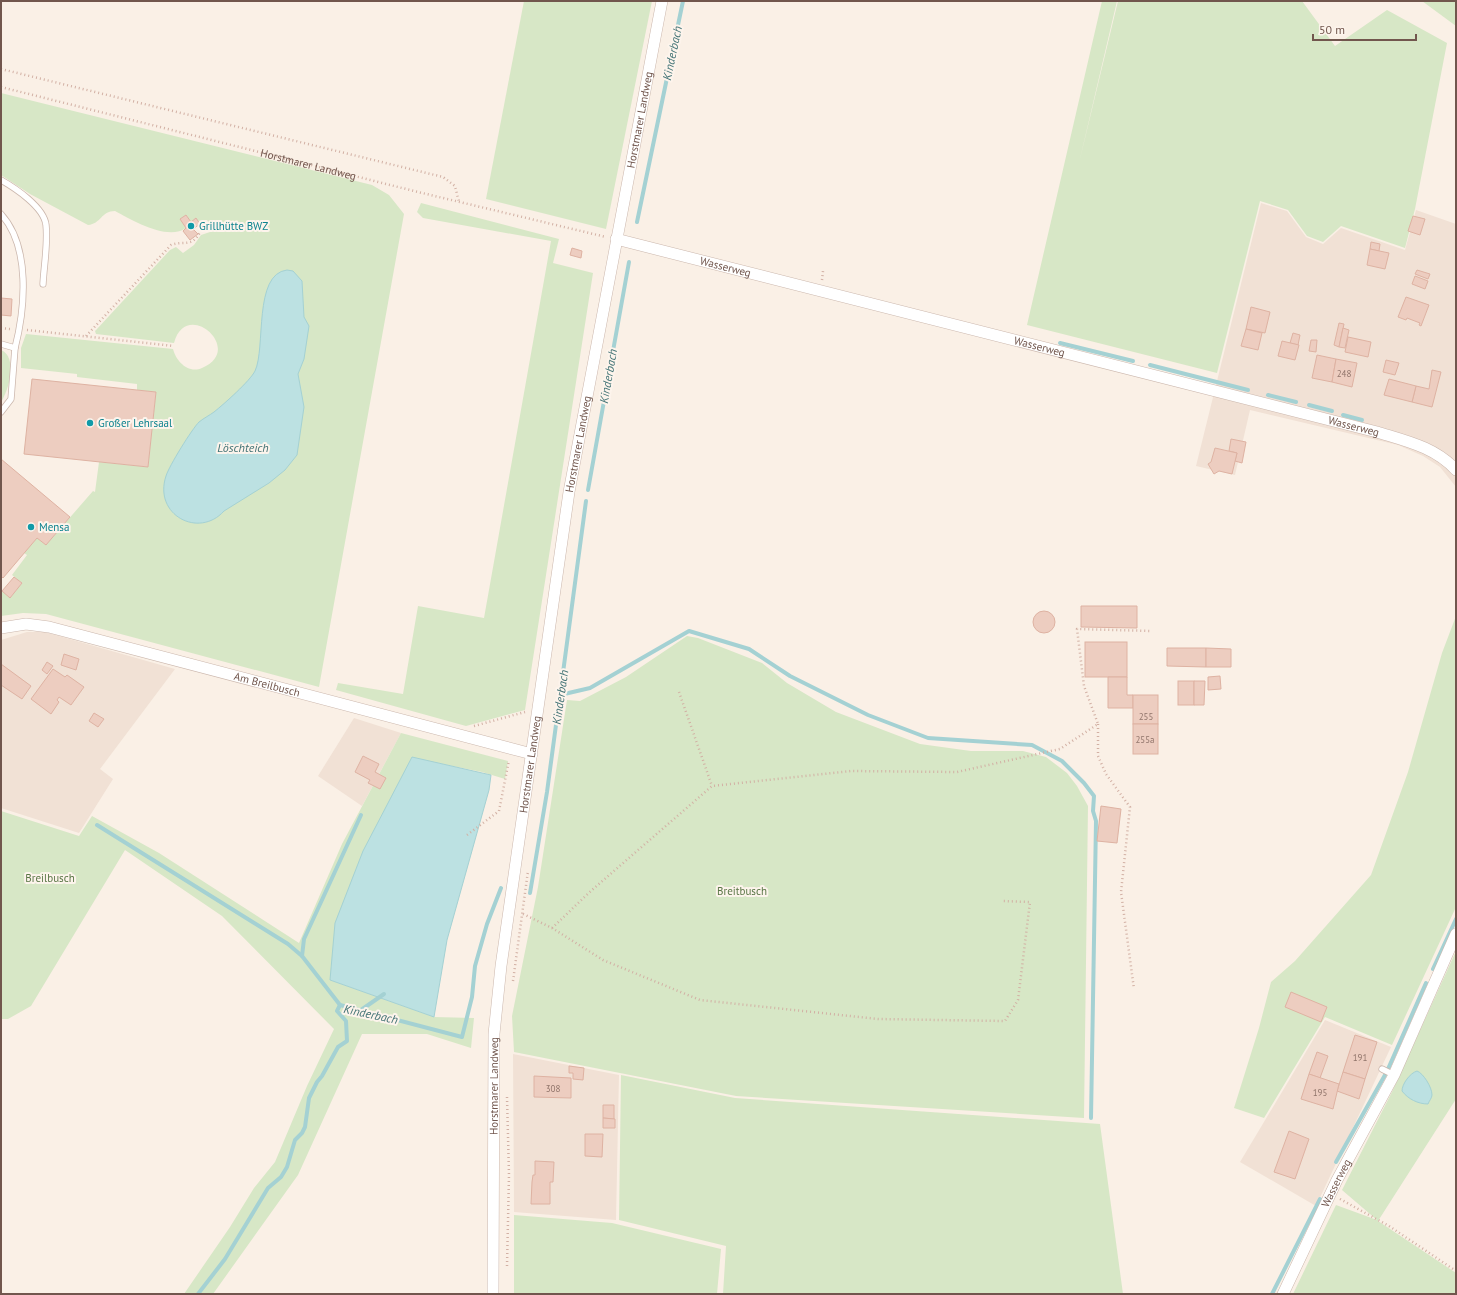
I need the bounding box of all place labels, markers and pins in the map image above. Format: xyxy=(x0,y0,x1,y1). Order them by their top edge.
place label: Grillhütte BWZ xyxy=(199,219,268,233)
marker: Grillhütte BWZ xyxy=(186,221,196,231)
place label: Großer Lehrsaal xyxy=(98,416,173,430)
marker: Großer Lehrsaal xyxy=(85,418,95,428)
place label: Mensa xyxy=(39,520,69,534)
marker: Mensa xyxy=(26,522,36,532)

